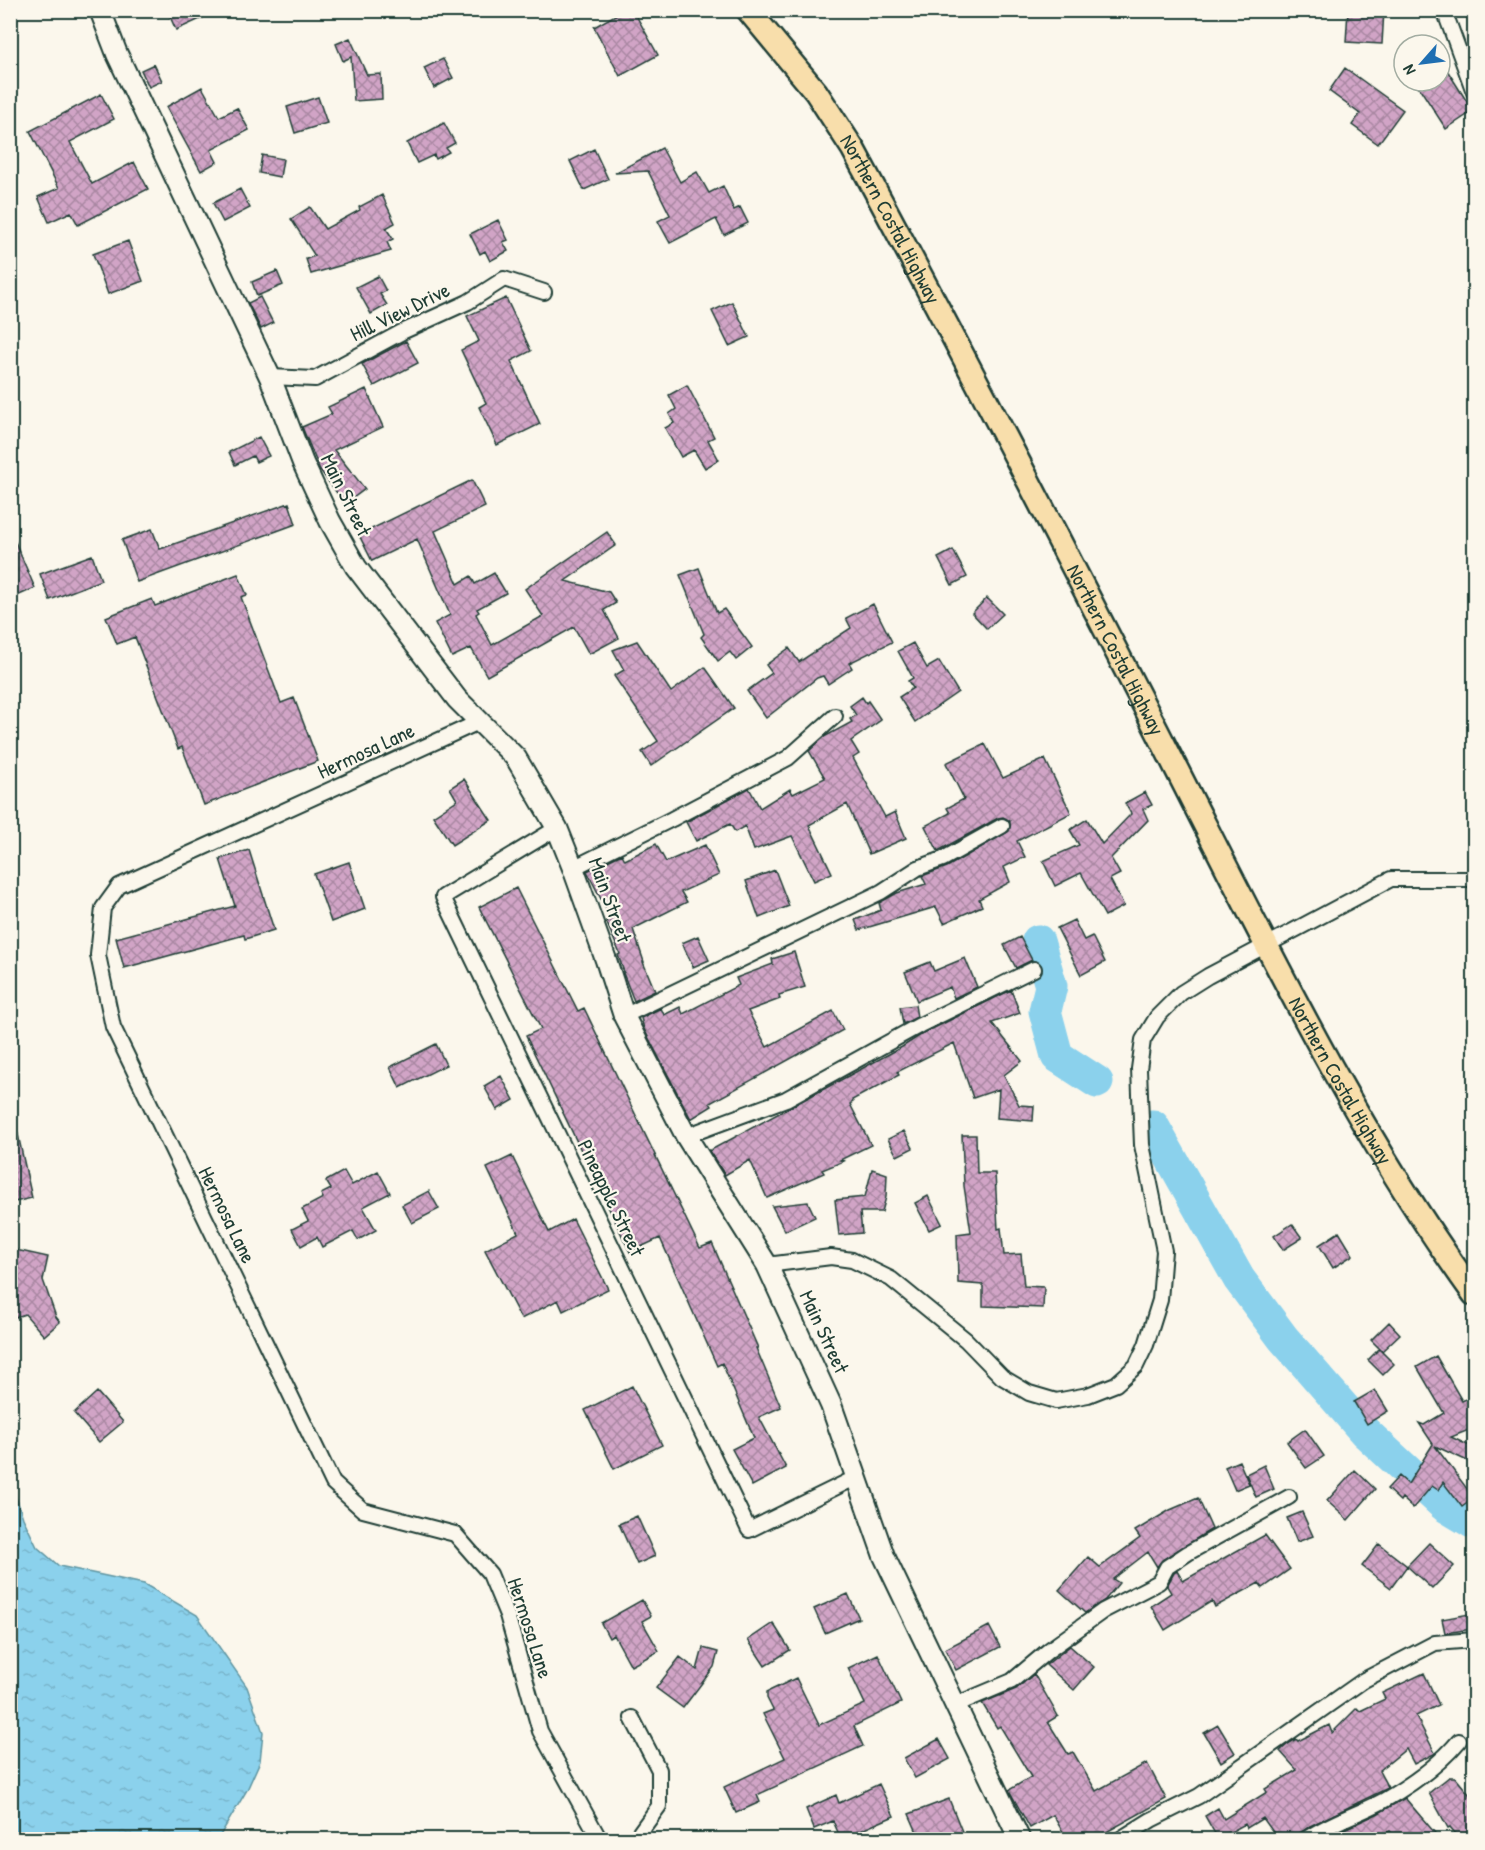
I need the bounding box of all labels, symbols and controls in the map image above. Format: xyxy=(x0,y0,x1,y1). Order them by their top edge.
north arrow xyxy=(1392,33,1452,93)
text: N xyxy=(1397,61,1420,79)
street label: Northern Costal Highway xyxy=(833,129,948,309)
street label: Hill View Drive xyxy=(345,275,454,348)
street label: Main Street xyxy=(314,449,379,542)
street label: Northern Costal Highway xyxy=(1060,559,1172,740)
street label: Hermosa Lane xyxy=(313,715,419,786)
street label: Main Street xyxy=(582,853,640,947)
street label: Northern Costal Highway xyxy=(1282,992,1400,1170)
street label: Pineapple Street xyxy=(571,1135,653,1262)
street label: Hermosa Lane xyxy=(192,1162,263,1268)
street label: Main Street xyxy=(793,1285,857,1379)
street label: Hermosa Lane xyxy=(501,1574,560,1682)

